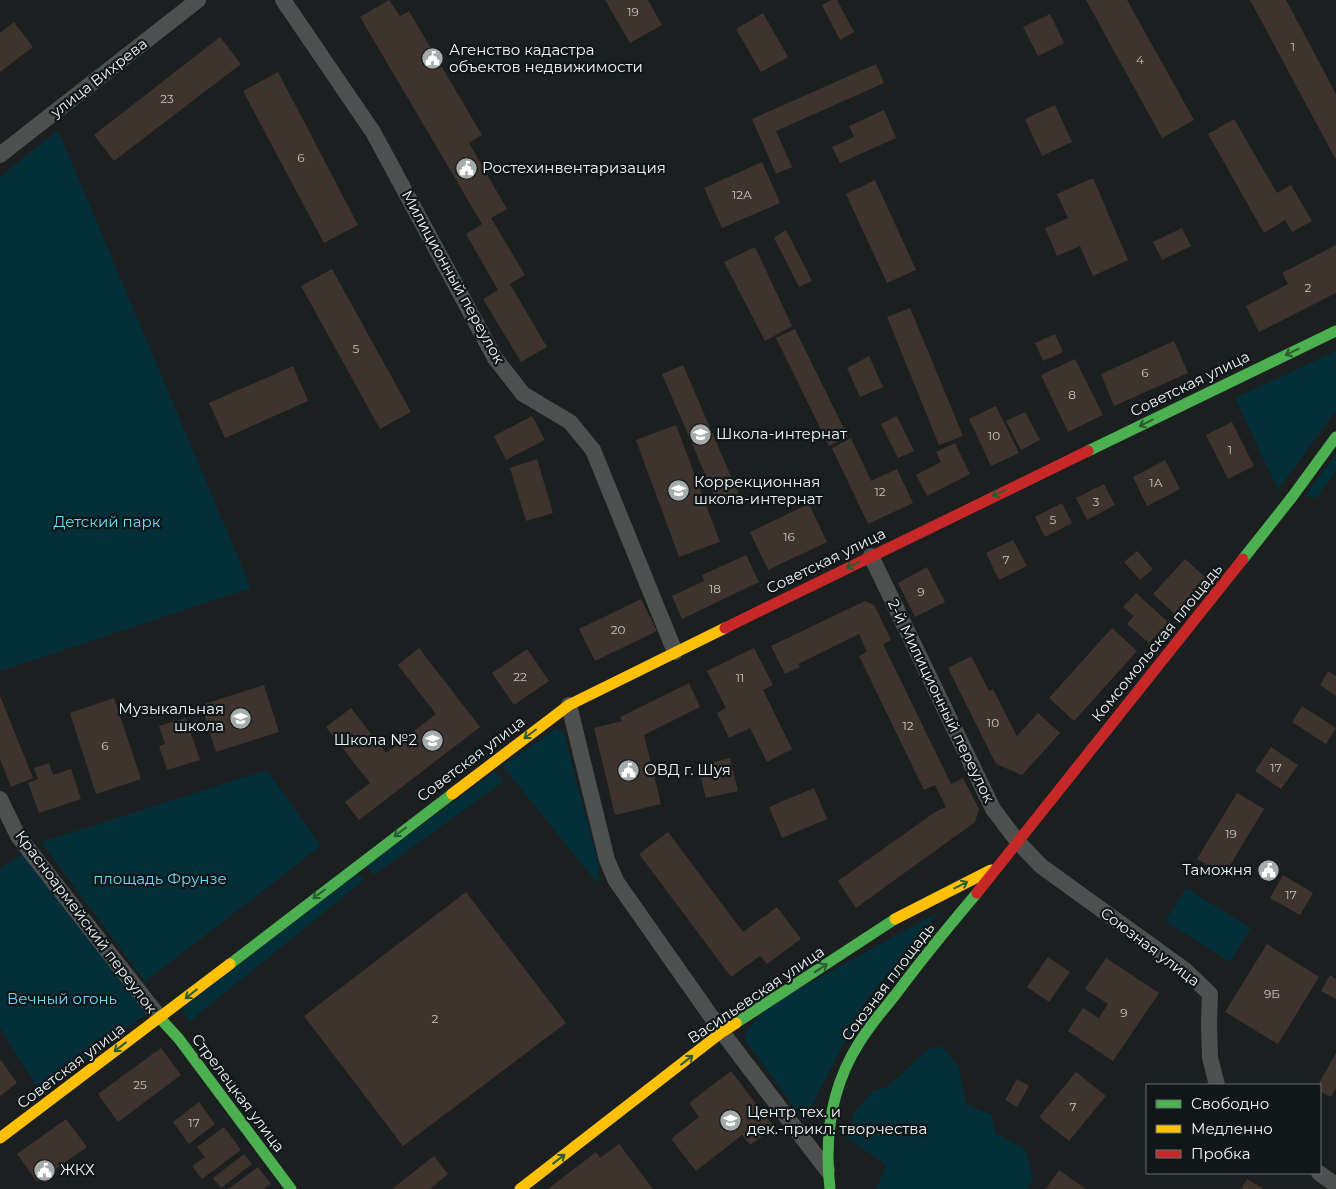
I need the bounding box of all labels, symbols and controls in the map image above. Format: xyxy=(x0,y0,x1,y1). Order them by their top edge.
house number: 19 xyxy=(627,4,639,19)
street label: улица Вихрева xyxy=(46,34,151,122)
house number: 1 xyxy=(1291,39,1295,54)
place label: Агенство кадастра объектов недвижимости xyxy=(449,40,643,76)
public building icon: Агенство кадастра объектов недвижимости xyxy=(421,47,445,71)
house number: 4 xyxy=(1136,52,1144,67)
house number: 23 xyxy=(160,91,174,106)
house number: 6 xyxy=(297,150,305,165)
public building icon: Ростехинвентаризация xyxy=(454,156,478,180)
place label: Ростехинвентаризация xyxy=(482,158,666,177)
street label: Милиционный переулок xyxy=(398,187,509,367)
house number: 12А xyxy=(732,187,752,202)
house number: 2 xyxy=(1305,280,1312,295)
house number: 5 xyxy=(353,341,360,356)
street label: Советская улица xyxy=(1127,346,1253,421)
one-way arrow xyxy=(1285,347,1300,357)
house number: 6 xyxy=(1141,365,1149,380)
house number: 8 xyxy=(1068,387,1076,402)
one-way arrow xyxy=(1138,418,1153,428)
school or university icon: Школа-интернат xyxy=(688,422,712,446)
place label: Школа-интернат xyxy=(716,424,848,443)
house number: 10 xyxy=(988,428,1000,443)
house number: 1 xyxy=(1228,442,1232,457)
place label: Коррекционная школа-интернат xyxy=(694,472,823,508)
house number: 1А xyxy=(1149,475,1163,490)
school or university icon: Коррекционная школа-интернат xyxy=(666,479,690,503)
house number: 12 xyxy=(874,484,886,499)
one-way arrow xyxy=(992,489,1007,499)
house number: 3 xyxy=(1093,494,1100,509)
park label: Детский парк xyxy=(54,512,161,531)
house number: 5 xyxy=(1050,512,1057,527)
street label: Советская улица xyxy=(763,523,889,598)
house number: 16 xyxy=(783,529,795,544)
house number: 7 xyxy=(1002,552,1010,567)
one-way arrow xyxy=(846,560,861,570)
street label: Комсомольская площадь xyxy=(1087,560,1226,725)
house number: 18 xyxy=(709,581,721,596)
house number: 9 xyxy=(917,584,925,599)
street label: 2-й Милиционный переулок xyxy=(884,596,999,806)
house number: 20 xyxy=(611,622,625,637)
house number: 22 xyxy=(513,669,527,684)
house number: 11 xyxy=(736,670,744,685)
place label: Музыкальная школа xyxy=(118,699,224,735)
school or university icon: Музыкальная школа xyxy=(228,706,252,730)
street label: Советская улица xyxy=(413,712,528,805)
house number: 10 xyxy=(987,715,999,730)
house number: 12 xyxy=(902,718,914,733)
school or university icon: Школа №2 xyxy=(421,728,445,752)
one-way arrow xyxy=(523,729,537,739)
place label: Школа №2 xyxy=(334,730,417,749)
house number: 6 xyxy=(101,738,109,753)
public building icon: ОВД г. Шуя xyxy=(616,758,640,782)
place label: ОВД г. Шуя xyxy=(644,760,731,779)
house number: 17 xyxy=(1270,760,1282,775)
street label: Красноармейский переулок xyxy=(11,826,162,1017)
house number: 19 xyxy=(1225,826,1237,841)
one-way arrow xyxy=(394,827,407,838)
public building icon: Таможня xyxy=(1256,858,1280,882)
place label: Таможня xyxy=(1182,860,1252,879)
park label: площадь Фрунзе xyxy=(93,869,227,888)
one-way arrow xyxy=(953,880,968,889)
house number: 17 xyxy=(1285,887,1297,902)
one-way arrow xyxy=(312,889,326,899)
street label: Союзная улица xyxy=(1097,903,1204,990)
street label: Союзная площадь xyxy=(837,919,938,1044)
street label: Васильевская улица xyxy=(684,942,828,1047)
one-way arrow xyxy=(814,963,828,973)
house number: 9Б xyxy=(1264,986,1280,1001)
park label: Вечный огонь xyxy=(7,989,117,1008)
one-way arrow xyxy=(184,989,198,999)
house number: 9 xyxy=(1120,1005,1128,1020)
house number: 2 xyxy=(432,1011,439,1026)
street label: Советская улица xyxy=(13,1019,128,1112)
street label: Стрелецкая улица xyxy=(188,1030,289,1156)
one-way arrow xyxy=(114,1041,127,1052)
one-way arrow xyxy=(680,1054,693,1065)
house number: 25 xyxy=(133,1077,147,1092)
legend xyxy=(1146,1084,1321,1174)
text: Свободно xyxy=(1191,1094,1269,1113)
house number: 7 xyxy=(1069,1099,1077,1114)
place label: Центр тех. и дек.-прикл. творчества xyxy=(747,1102,927,1138)
school or university icon: Центр тех. и дек.-прикл. творчества xyxy=(719,1109,743,1133)
house number: 17 xyxy=(188,1115,200,1130)
text: Медленно xyxy=(1191,1119,1273,1138)
text: Пробка xyxy=(1191,1144,1250,1163)
one-way arrow xyxy=(552,1154,565,1165)
public building icon: ЖКХ xyxy=(32,1158,56,1182)
place label: ЖКХ xyxy=(60,1160,95,1179)

